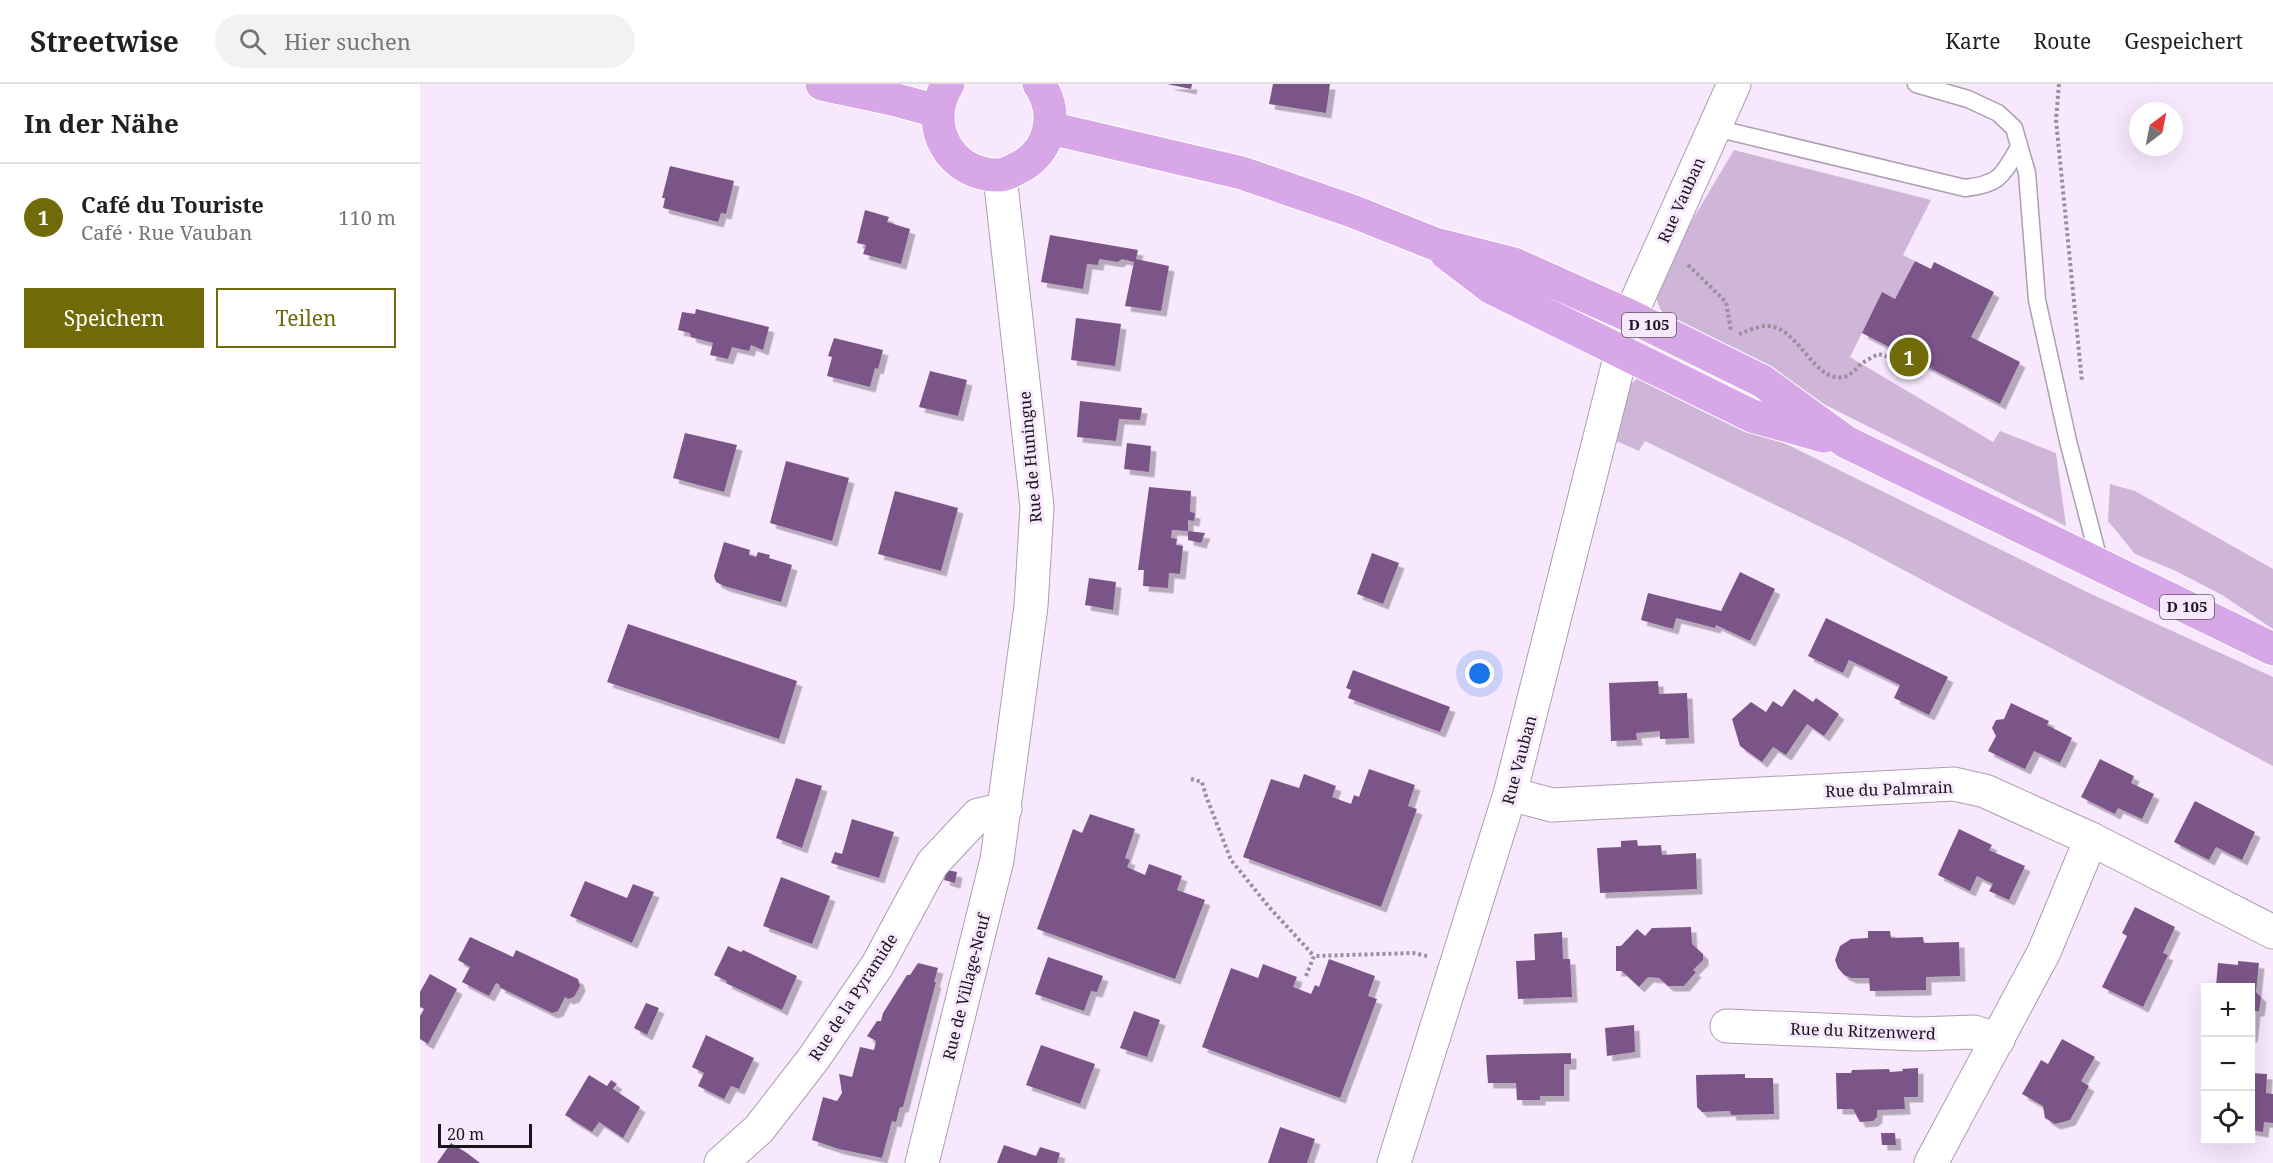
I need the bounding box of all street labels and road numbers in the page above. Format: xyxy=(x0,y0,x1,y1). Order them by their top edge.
street label: Rue Vauban xyxy=(1652,154,1710,246)
road number: D 105 xyxy=(1622,313,1676,337)
street label: Rue de Huningue xyxy=(1013,390,1047,524)
road number: D 105 xyxy=(2160,595,2214,619)
street label: Rue Vauban xyxy=(1497,713,1541,807)
street label: Rue du Palmrain xyxy=(1825,776,1953,802)
street label: Rue de Village-Neuf xyxy=(937,910,995,1062)
street label: Rue de la Pyramide xyxy=(804,929,902,1065)
street label: Rue du Ritzenwerd xyxy=(1790,1017,1936,1045)

